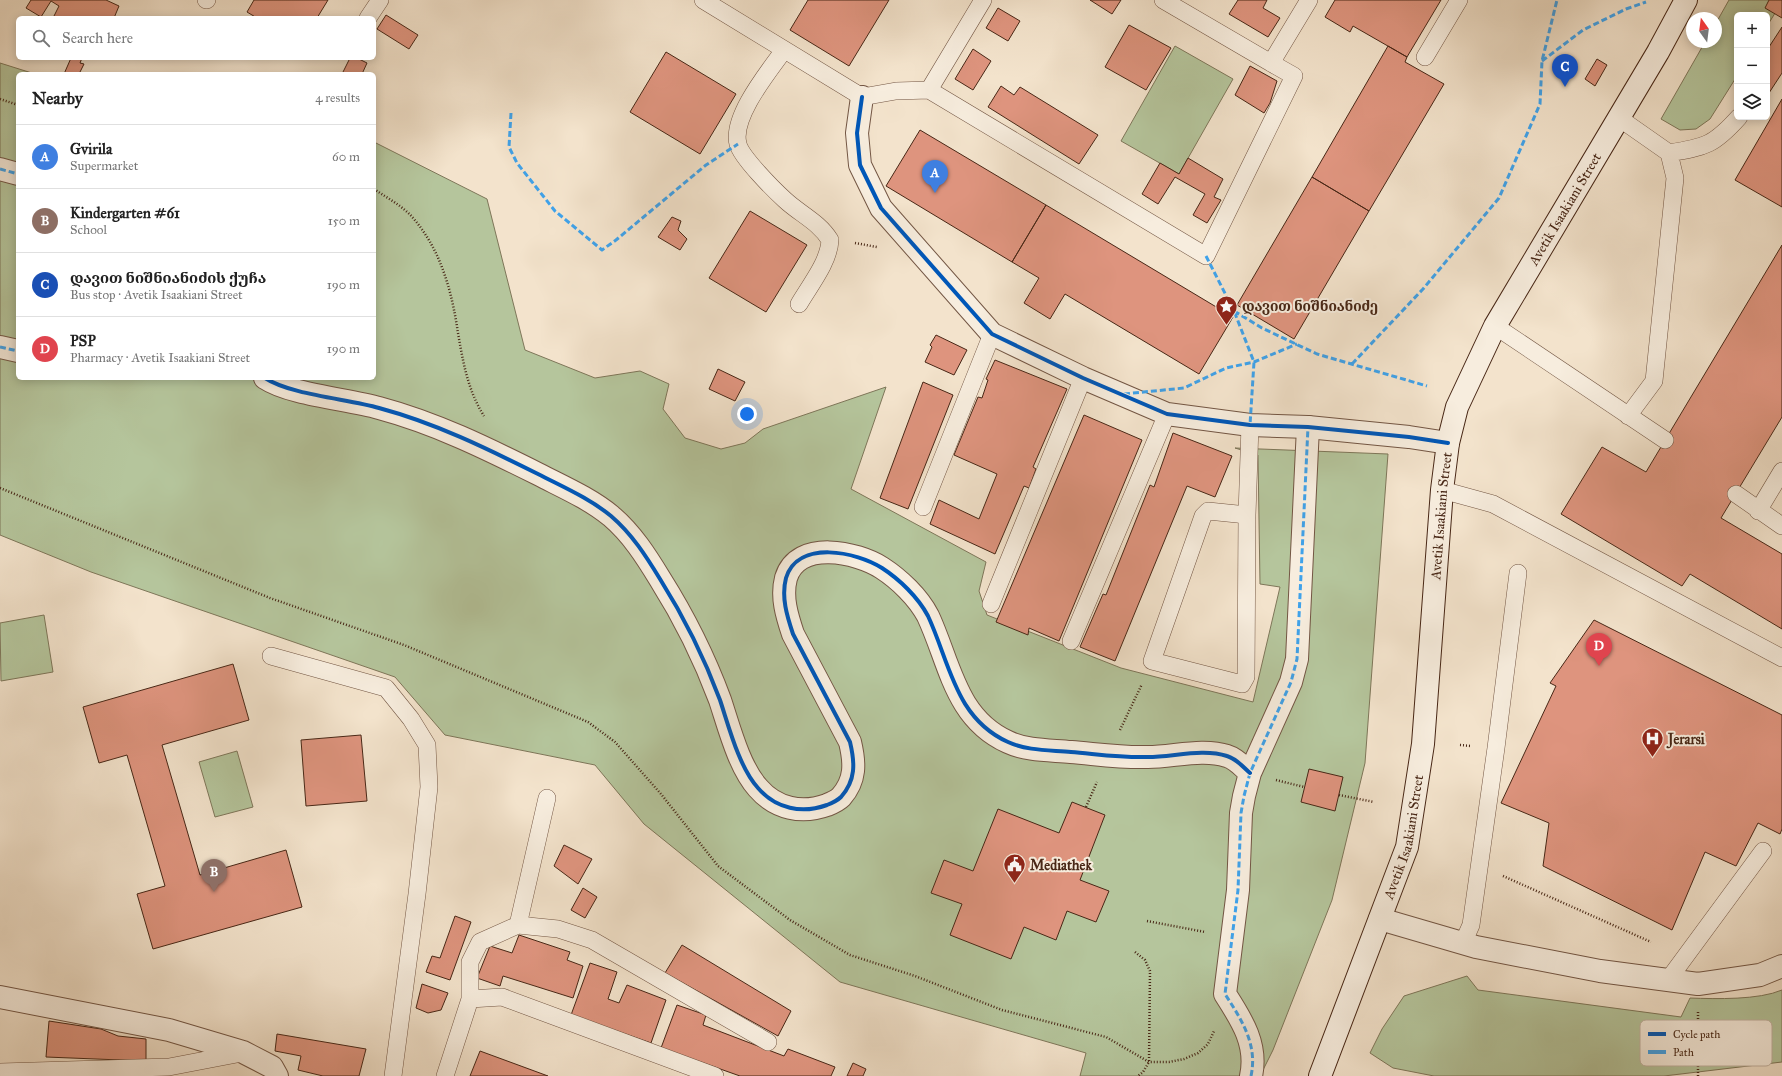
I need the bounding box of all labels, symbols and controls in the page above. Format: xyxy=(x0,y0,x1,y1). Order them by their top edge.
north arrow xyxy=(1686,12,1722,48)
map controls xyxy=(1734,12,1770,120)
button: + xyxy=(1734,12,1770,48)
search box xyxy=(16,16,376,60)
icon: search xyxy=(30,27,52,49)
text: Search here xyxy=(62,29,133,47)
button: − xyxy=(1734,48,1770,84)
pin: C xyxy=(1552,54,1578,87)
button: layers xyxy=(1734,84,1770,120)
text: Nearby xyxy=(32,88,83,109)
text: 4 results xyxy=(315,90,360,106)
text: Gvirila xyxy=(70,140,112,158)
text: A xyxy=(41,149,49,165)
text: 60 m xyxy=(332,149,360,165)
street label: Avetik Isaakiani Street xyxy=(1524,150,1605,269)
text: Supermarket xyxy=(70,158,138,174)
pin: A xyxy=(922,160,948,193)
text: Kindergarten #61 xyxy=(70,204,180,222)
text: B xyxy=(41,213,49,229)
text: 150 m xyxy=(328,213,360,229)
text: School xyxy=(70,222,107,238)
text: დავით ნიშნიანიძის ქუჩა xyxy=(70,269,266,287)
text: C xyxy=(41,277,49,293)
text: 190 m xyxy=(327,277,360,293)
text: Bus stop · Avetik Isaakiani Street xyxy=(70,287,243,303)
place icon: დავით ნიშნიანიძე xyxy=(1214,293,1240,326)
place label: დავით ნიშნიანიძე xyxy=(1242,298,1378,315)
text: PSP xyxy=(70,332,96,350)
text: D xyxy=(40,341,50,357)
text: 190 m xyxy=(327,341,360,357)
text: Pharmacy · Avetik Isaakiani Street xyxy=(70,350,250,366)
your location xyxy=(737,404,757,424)
street label: Avetik Isaakiani Street xyxy=(1427,451,1456,581)
pin: D xyxy=(1586,633,1612,666)
hospital icon: Jerarsi xyxy=(1639,726,1665,759)
place label: Jerarsi xyxy=(1666,731,1705,749)
street label: Avetik Isaakiani Street xyxy=(1380,774,1427,903)
public building icon: Mediathek xyxy=(1001,852,1027,885)
place label: Mediathek xyxy=(1030,857,1092,874)
pin: B xyxy=(201,859,227,892)
legend xyxy=(1640,1020,1772,1066)
text: Cycle path xyxy=(1673,1028,1720,1041)
text: Path xyxy=(1673,1046,1694,1059)

